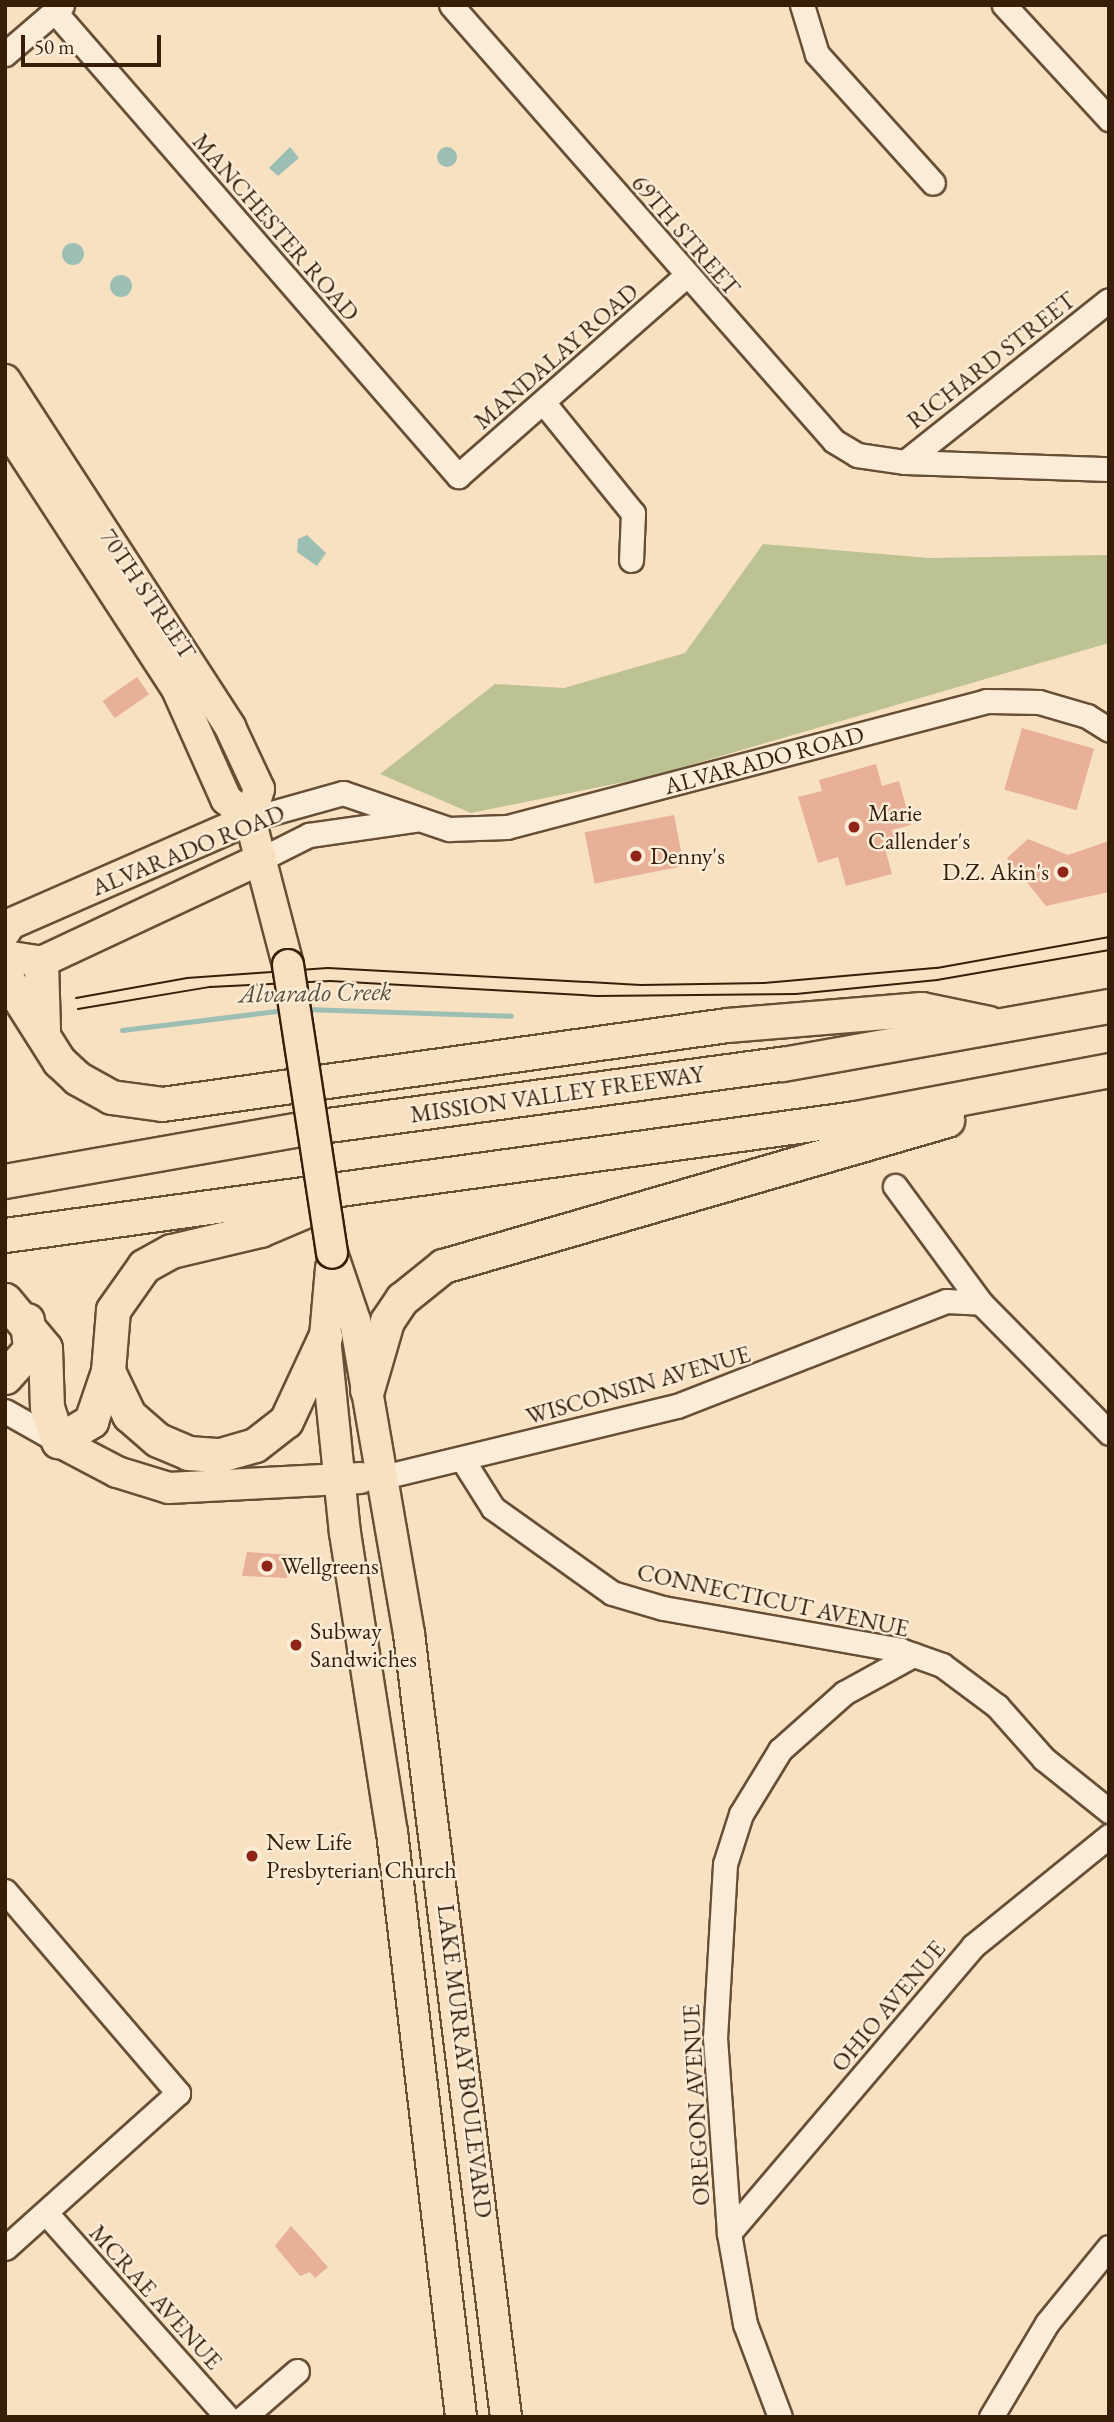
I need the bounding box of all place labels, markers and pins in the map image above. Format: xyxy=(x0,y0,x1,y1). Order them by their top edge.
place label: Marie Callender's xyxy=(868,799,970,855)
marker: Marie Callender's xyxy=(846,819,862,835)
place label: Denny's xyxy=(650,842,725,870)
marker: Denny's xyxy=(628,848,644,864)
place label: D.Z. Akin's xyxy=(942,858,1049,886)
marker: D.Z. Akin's xyxy=(1055,864,1071,880)
place label: Wellgreens xyxy=(281,1552,379,1580)
marker: Wellgreens xyxy=(259,1558,275,1574)
place label: Subway Sandwiches xyxy=(310,1617,417,1673)
marker: Subway Sandwiches xyxy=(288,1637,304,1653)
place label: New Life Presbyterian Church xyxy=(266,1828,457,1884)
marker: New Life Presbyterian Church xyxy=(244,1848,260,1864)

